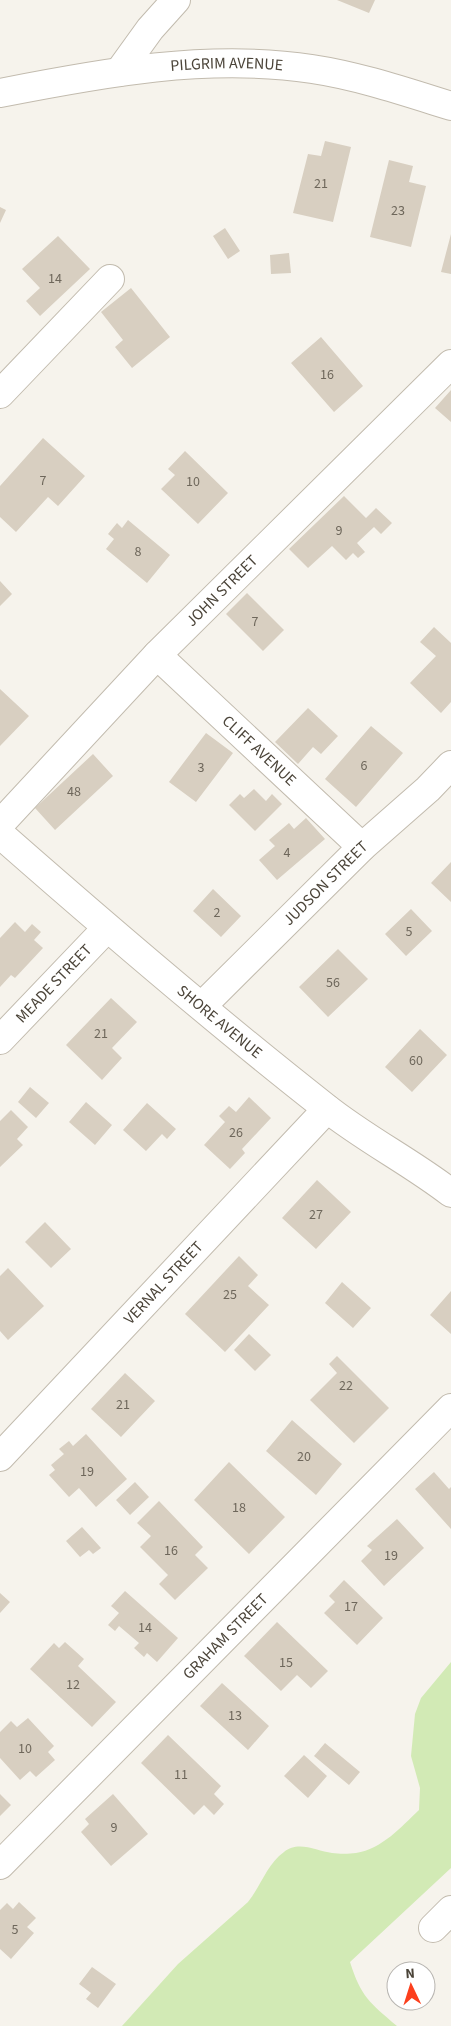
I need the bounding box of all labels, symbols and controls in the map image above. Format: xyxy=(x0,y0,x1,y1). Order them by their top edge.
street label: PILGRIM AVENUE xyxy=(169,52,284,77)
house number: 21 xyxy=(314,174,328,194)
house number: 23 xyxy=(391,201,405,221)
house number: 14 xyxy=(48,269,62,289)
house number: 16 xyxy=(320,365,334,385)
house number: 7 xyxy=(40,471,47,491)
house number: 10 xyxy=(186,472,200,492)
house number: 9 xyxy=(336,521,343,541)
house number: 8 xyxy=(135,542,142,562)
street label: JOHN STREET xyxy=(181,550,263,632)
house number: 7 xyxy=(252,612,259,632)
street label: CLIFF AVENUE xyxy=(217,710,301,791)
house number: 6 xyxy=(361,756,368,776)
house number: 3 xyxy=(198,758,205,778)
house number: 48 xyxy=(67,782,81,802)
street label: JUDSON STREET xyxy=(278,836,373,931)
house number: 4 xyxy=(284,843,291,863)
house number: 2 xyxy=(214,903,221,923)
house number: 5 xyxy=(406,922,413,942)
street label: MEADE STREET xyxy=(11,939,97,1028)
house number: 56 xyxy=(326,973,340,993)
street label: SHORE AVENUE xyxy=(172,980,267,1064)
house number: 21 xyxy=(94,1024,108,1044)
house number: 60 xyxy=(409,1051,423,1071)
house number: 26 xyxy=(229,1123,243,1143)
house number: 27 xyxy=(309,1205,323,1225)
street label: VERNAL STREET xyxy=(119,1236,209,1329)
house number: 25 xyxy=(223,1285,237,1305)
house number: 22 xyxy=(339,1376,353,1396)
house number: 21 xyxy=(116,1395,130,1415)
house number: 20 xyxy=(297,1447,311,1467)
house number: 19 xyxy=(80,1462,94,1482)
house number: 18 xyxy=(232,1498,246,1518)
house number: 16 xyxy=(164,1541,178,1561)
house number: 19 xyxy=(384,1546,398,1566)
street label: GRAHAM STREET xyxy=(178,1588,273,1684)
house number: 17 xyxy=(344,1597,358,1617)
house number: 14 xyxy=(138,1618,152,1638)
house number: 15 xyxy=(279,1653,293,1673)
house number: 12 xyxy=(66,1675,80,1695)
house number: 13 xyxy=(228,1706,242,1726)
house number: 10 xyxy=(18,1739,32,1759)
house number: 11 xyxy=(174,1765,188,1785)
house number: 9 xyxy=(111,1818,118,1838)
house number: 5 xyxy=(12,1920,19,1940)
north arrow xyxy=(386,1961,436,2011)
text: N xyxy=(405,1964,416,1984)

